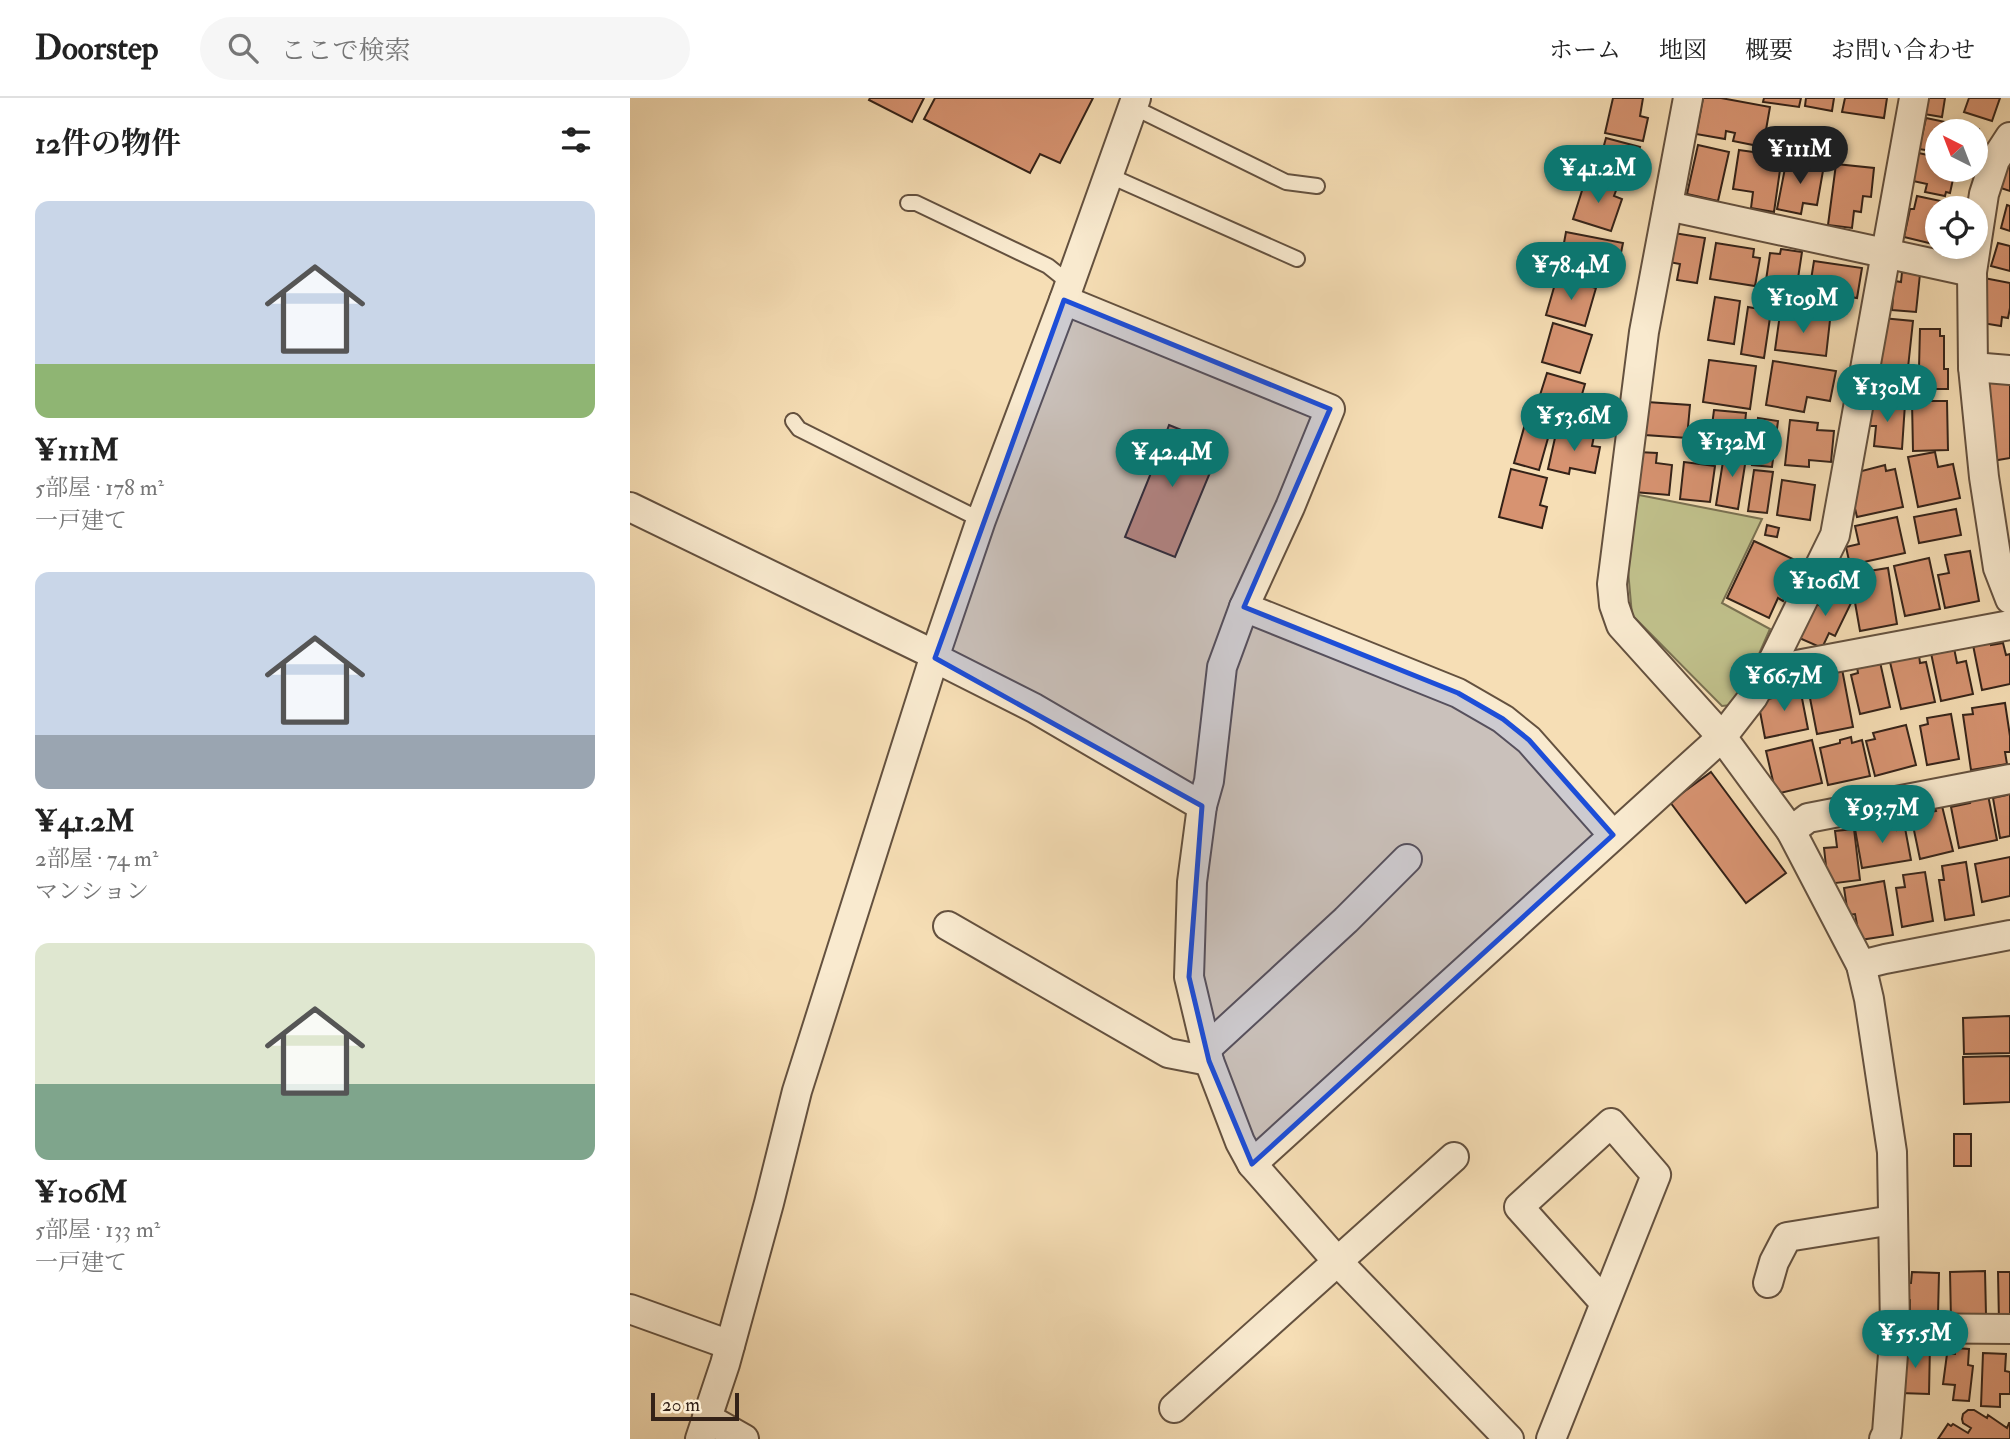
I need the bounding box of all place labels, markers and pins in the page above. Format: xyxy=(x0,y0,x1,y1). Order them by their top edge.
pin: ¥111M xyxy=(1751,126,1849,186)
pin: ¥41.2M xyxy=(1541,146,1655,205)
pin: ¥78.4M xyxy=(1514,242,1628,302)
pin: ¥109M xyxy=(1754,275,1852,335)
pin: ¥130M xyxy=(1838,364,1936,424)
pin: ¥53.6M xyxy=(1517,394,1631,453)
pin: ¥132M xyxy=(1683,420,1781,479)
pin: ¥42.4M xyxy=(1115,430,1229,489)
pin: ¥106M xyxy=(1776,559,1874,618)
pin: ¥66.7M xyxy=(1727,654,1841,713)
pin: ¥93.7M xyxy=(1825,786,1939,845)
pin: ¥55.5M xyxy=(1858,1310,1972,1370)

